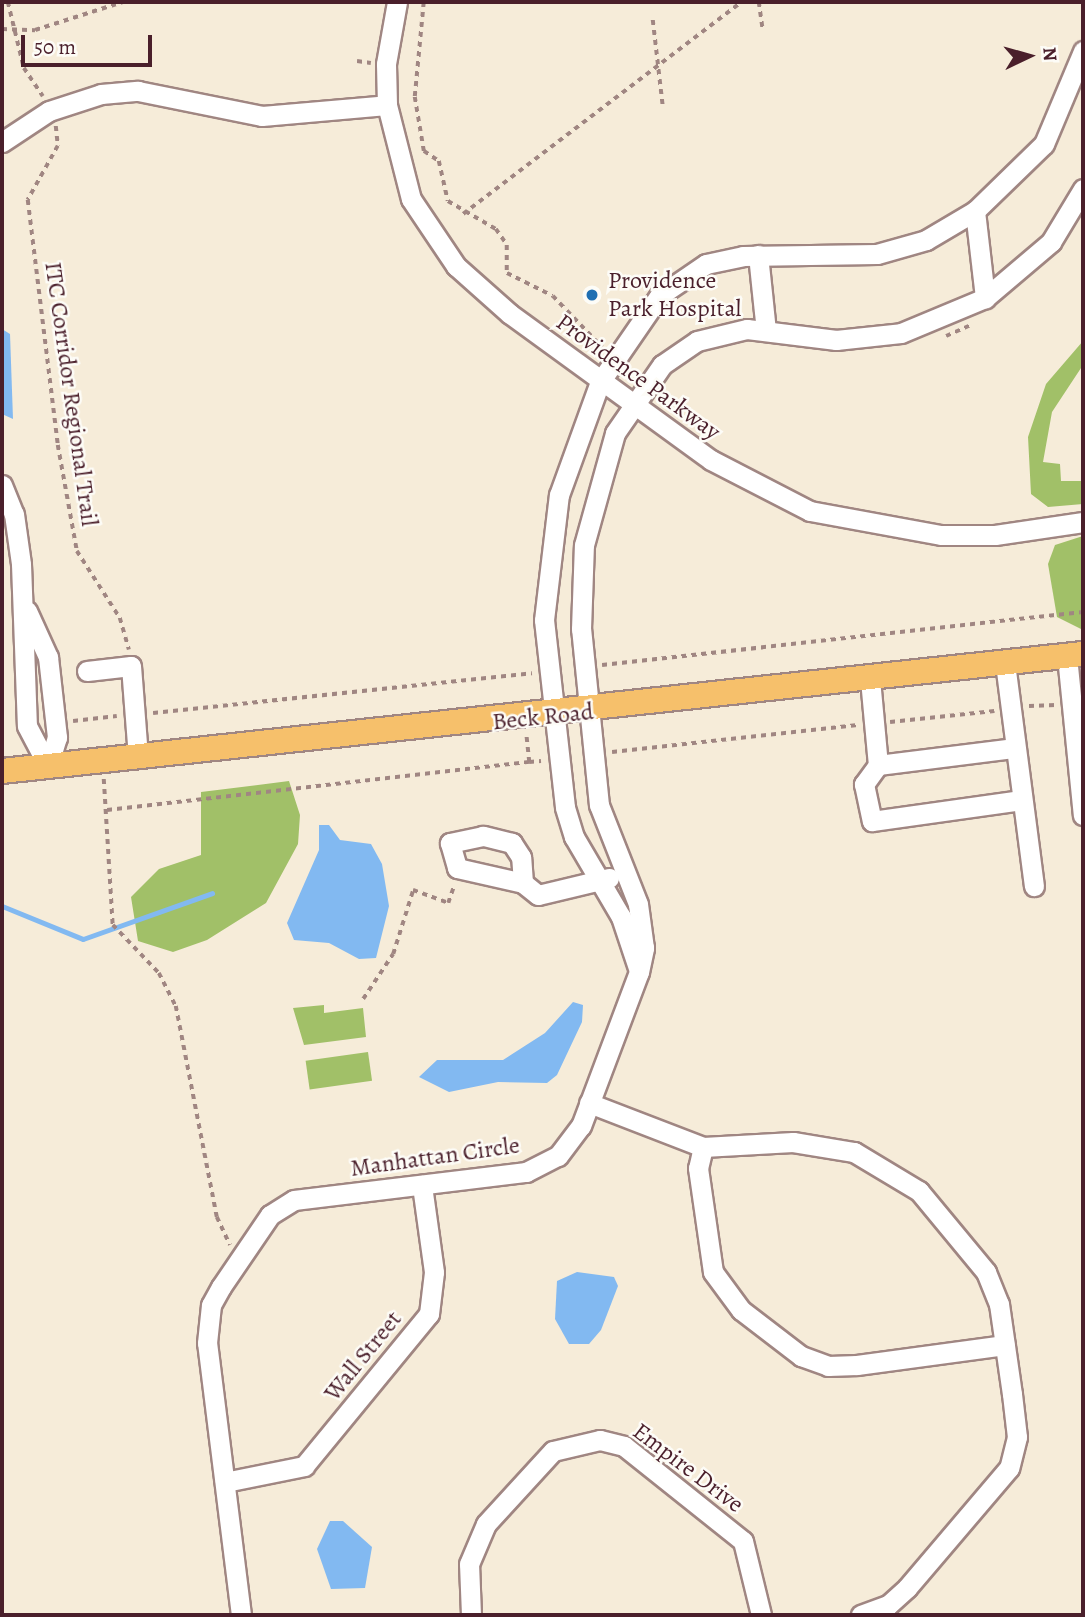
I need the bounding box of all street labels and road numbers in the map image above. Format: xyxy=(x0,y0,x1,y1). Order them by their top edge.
street label: ITC Corridor Regional Trail xyxy=(38,260,104,528)
street label: Providence Parkway xyxy=(550,308,726,446)
street label: Beck Road xyxy=(491,697,595,737)
street label: Manhattan Circle xyxy=(349,1131,521,1183)
street label: Wall Street xyxy=(318,1305,408,1407)
street label: Empire Drive xyxy=(627,1417,749,1519)

